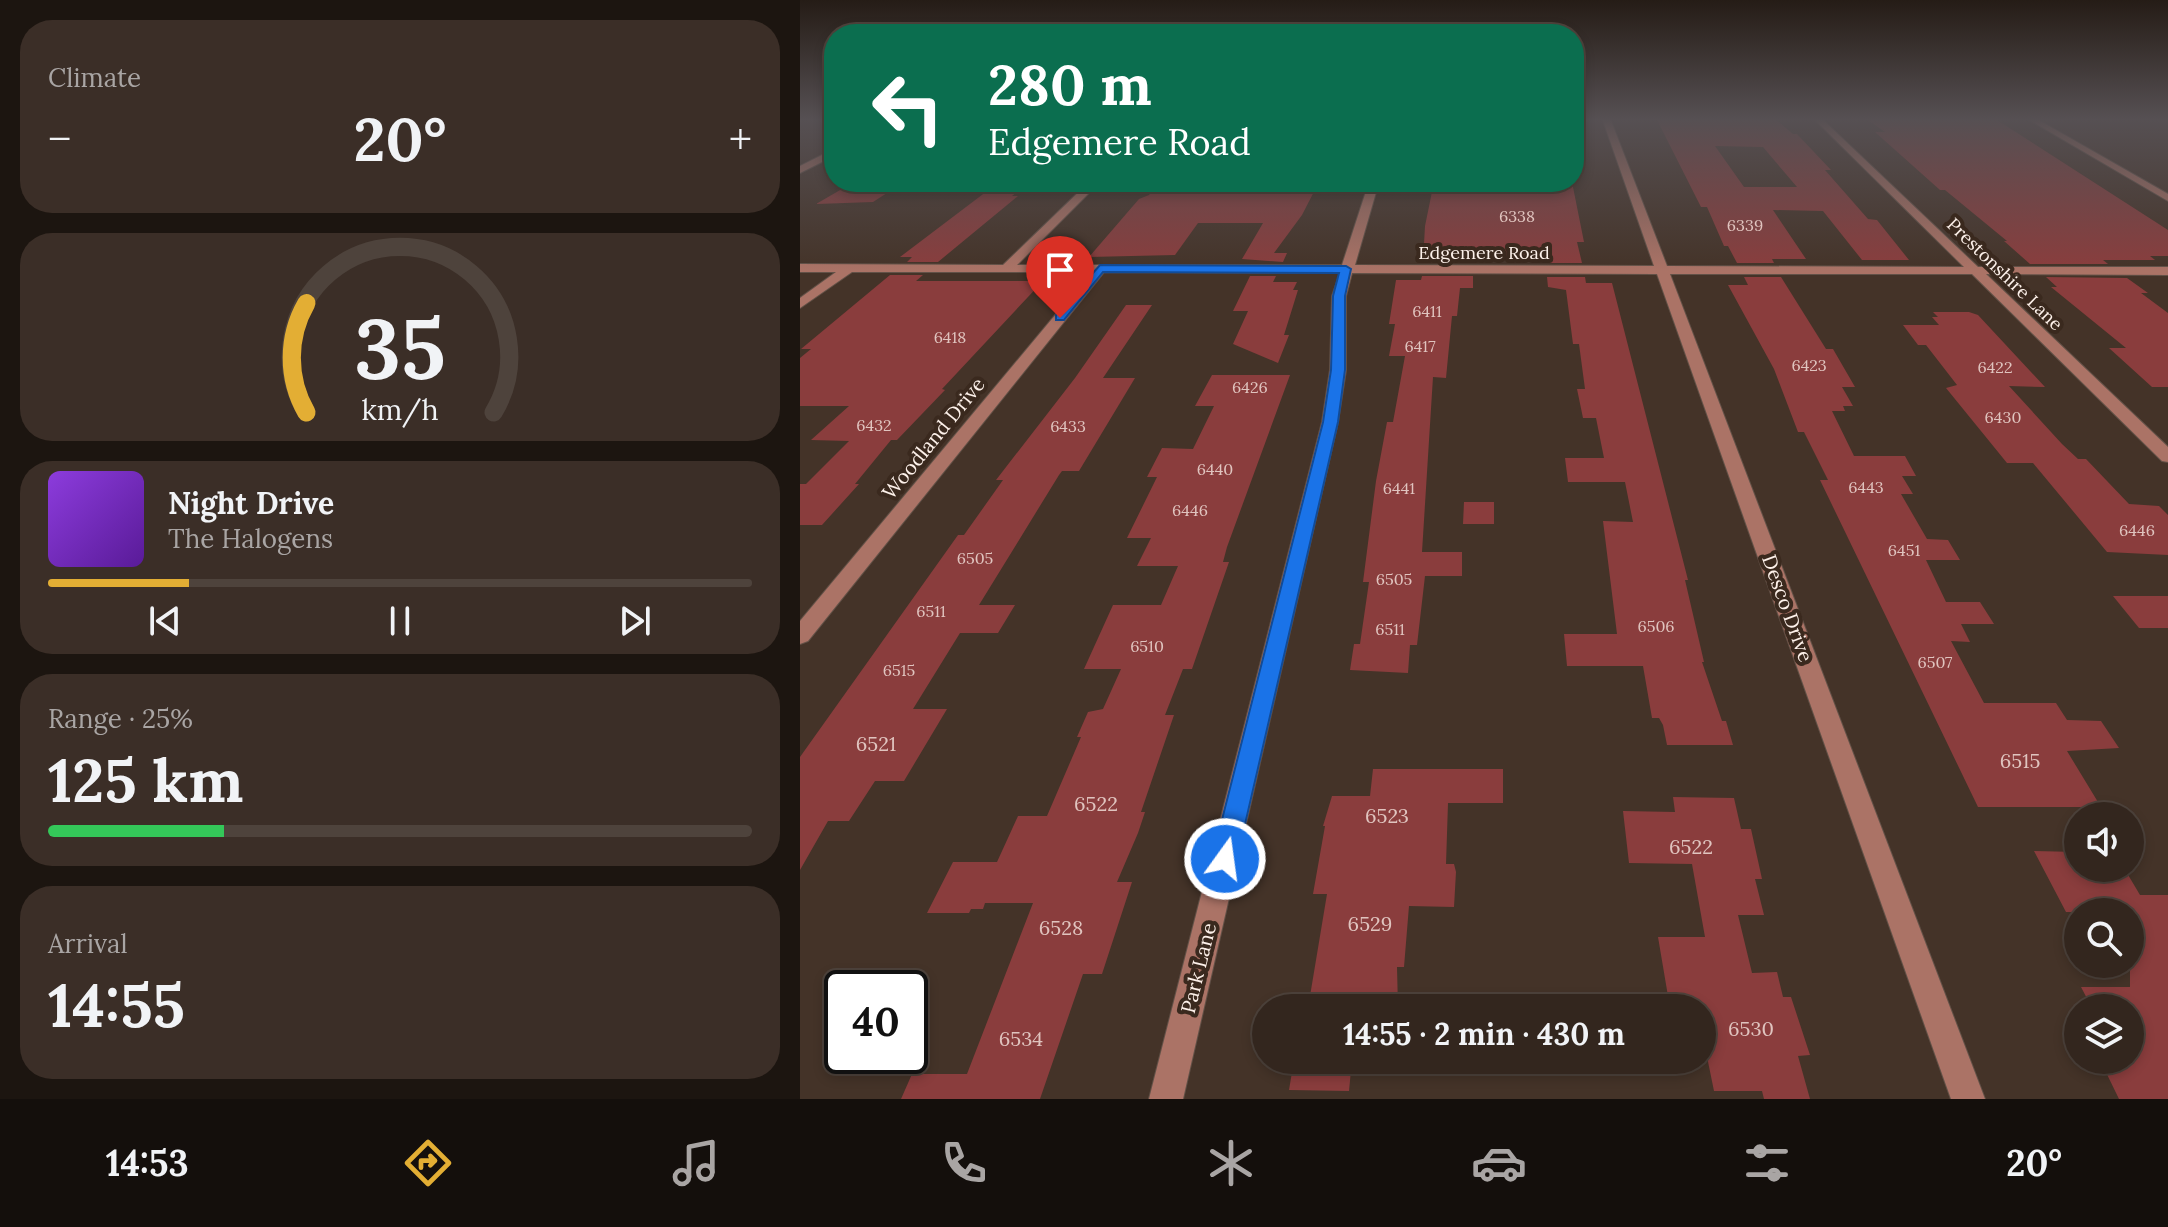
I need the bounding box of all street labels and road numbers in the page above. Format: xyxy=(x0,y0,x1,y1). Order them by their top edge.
street label: Prestonshire Lane xyxy=(1942,213,2068,335)
street label: Edgemere Road xyxy=(1418,241,1550,264)
street label: Woodland Drive xyxy=(876,372,990,504)
street label: Desco Drive xyxy=(1757,551,1819,665)
street label: Park Lane xyxy=(1175,920,1221,1016)

